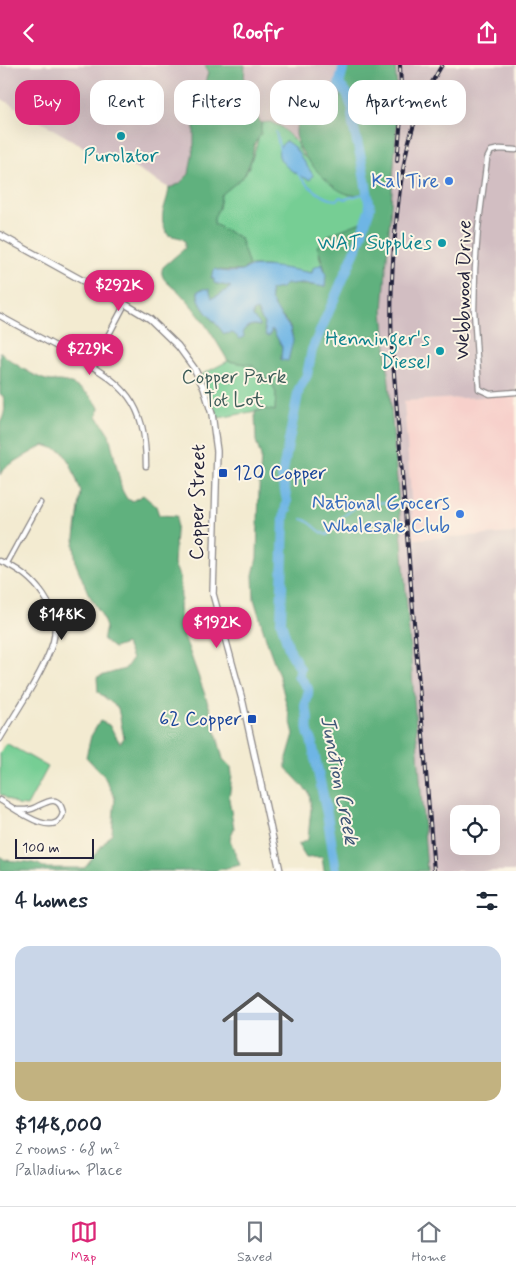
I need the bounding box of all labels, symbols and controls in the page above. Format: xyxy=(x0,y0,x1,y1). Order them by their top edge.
icon: back xyxy=(15,19,43,47)
text: Roofr xyxy=(233,19,283,47)
icon: share xyxy=(473,19,501,47)
chip: Buy xyxy=(15,80,80,125)
chip: Rent xyxy=(90,80,164,125)
chip: Filters xyxy=(174,80,260,125)
chip: New xyxy=(270,80,338,125)
chip: Apartment xyxy=(348,80,466,125)
marker: Purolator xyxy=(115,130,127,142)
place label: Purolator xyxy=(83,143,159,170)
place label: Kal Tire xyxy=(371,168,439,195)
marker: Kal Tire xyxy=(443,175,455,187)
street label: Webbwood Drive xyxy=(449,220,479,360)
place label: WAT Supplies xyxy=(317,230,432,257)
marker: WAT Supplies xyxy=(436,237,448,249)
pin: $292K xyxy=(84,269,154,312)
text: $292K xyxy=(95,275,143,296)
place label: Henninger's Diesel xyxy=(325,326,430,376)
pin: $229K xyxy=(55,333,125,376)
text: $229K xyxy=(67,339,113,360)
marker: Henninger's Diesel xyxy=(434,345,446,357)
park label: Copper Park Tot Lot xyxy=(181,364,287,414)
street label: Copper Street xyxy=(183,444,213,560)
place label: 120 Copper xyxy=(233,460,327,487)
marker: 120 Copper xyxy=(217,467,229,479)
place label: National Grocers Wholesale Club xyxy=(312,490,450,540)
marker: National Grocers Wholesale Club xyxy=(454,508,466,520)
pin: $148K xyxy=(27,599,97,641)
text: $148K xyxy=(39,604,85,625)
pin: $192K xyxy=(182,607,252,649)
text: $192K xyxy=(194,612,240,633)
place label: 62 Copper xyxy=(159,706,242,733)
marker: 62 Copper xyxy=(246,713,258,725)
water label: Junction Creek xyxy=(313,713,365,848)
map controls xyxy=(450,805,500,855)
button: locate xyxy=(450,805,500,855)
scale bar xyxy=(15,836,94,859)
text: 100 m xyxy=(22,839,60,857)
text: 4 homes xyxy=(15,887,88,915)
icon: filters xyxy=(473,887,501,915)
icon: home xyxy=(213,979,303,1069)
text: $148,000 xyxy=(15,1111,102,1139)
text: 2 rooms · 68 m² xyxy=(15,1139,120,1160)
text: Palladium Place xyxy=(15,1160,122,1181)
tab: Map xyxy=(70,1218,98,1266)
tab: Saved xyxy=(237,1218,272,1266)
tab: Home xyxy=(412,1218,446,1266)

